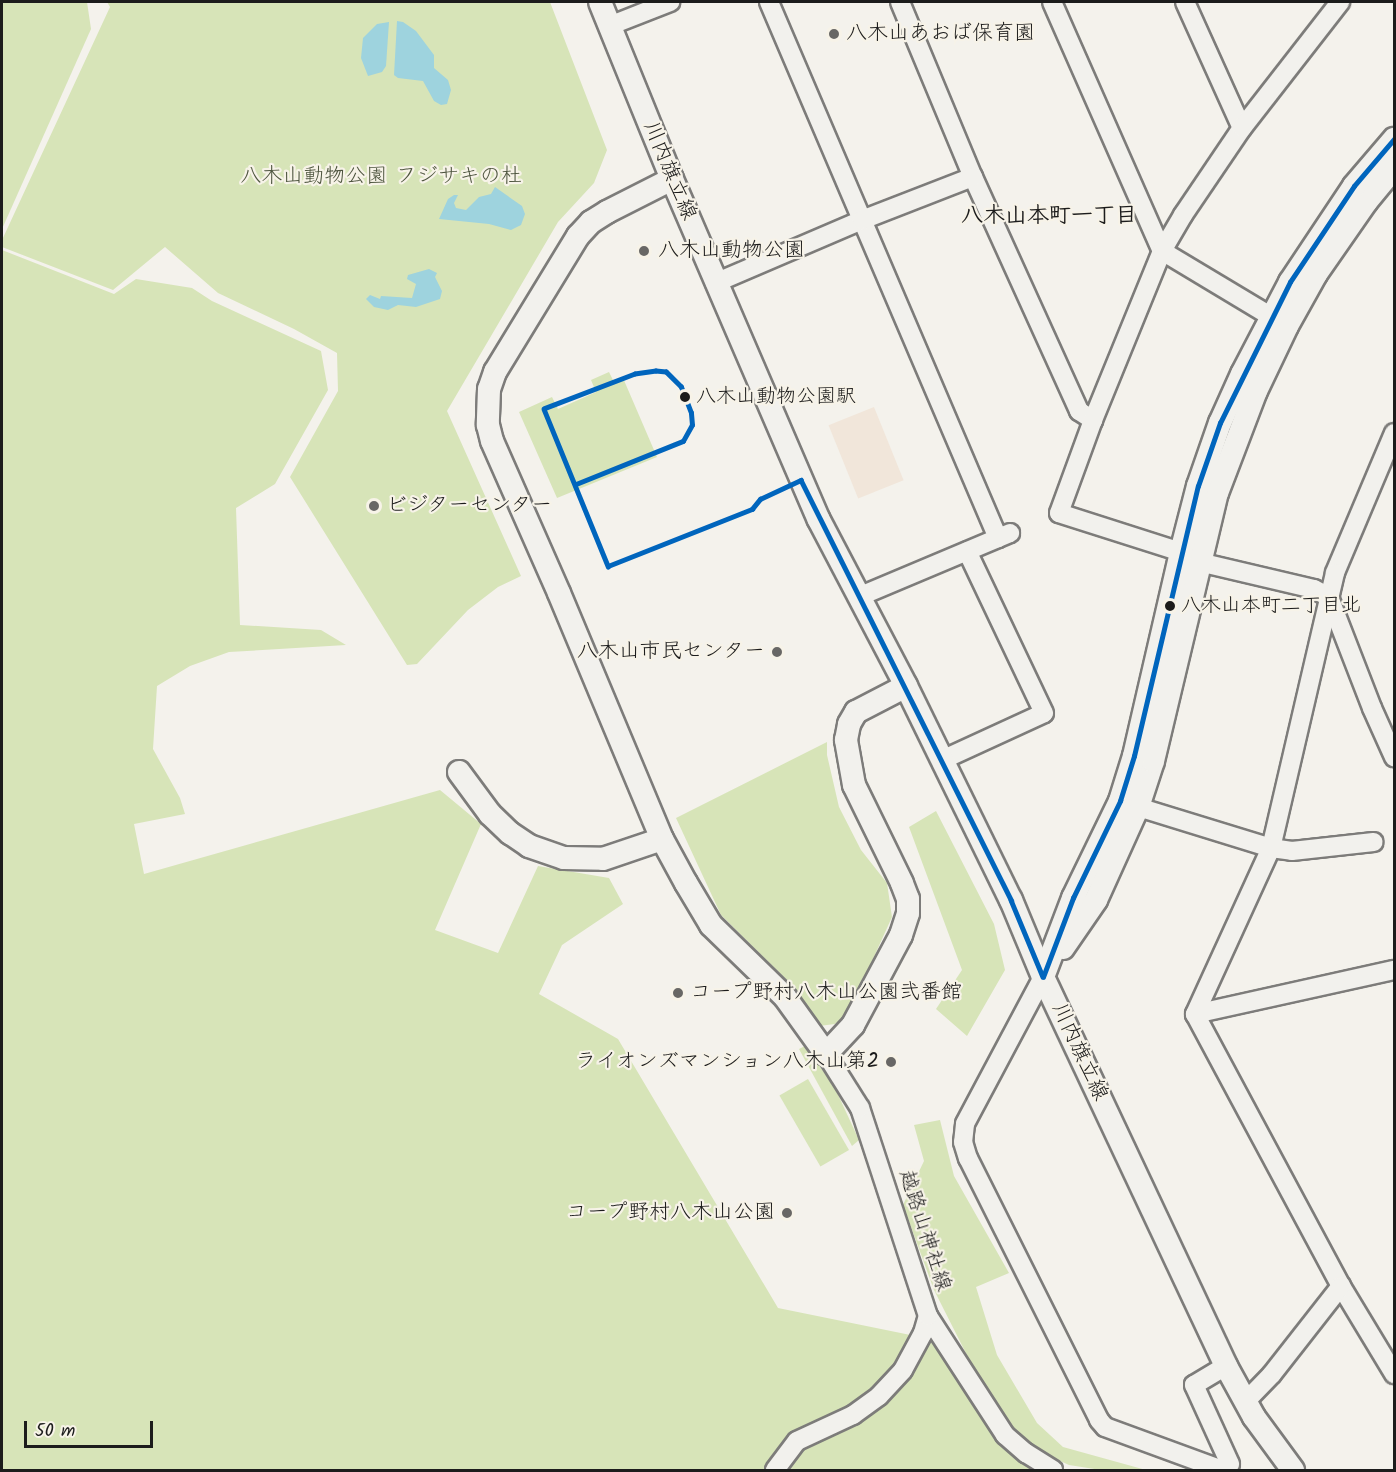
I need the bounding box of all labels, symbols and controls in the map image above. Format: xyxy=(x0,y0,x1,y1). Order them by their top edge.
place label: 八木山あおば保育園 xyxy=(846,21,1035,47)
marker: 八木山あおば保育園 xyxy=(827,27,841,41)
street label: 川内旗立線 xyxy=(637,118,701,224)
park label: 八木山動物公園 フジサキの杜 xyxy=(240,164,522,190)
district label: 八木山本町一丁目 xyxy=(961,204,1137,230)
place label: 八木山動物公園 xyxy=(658,238,805,264)
marker: 八木山動物公園 xyxy=(635,242,653,260)
place label: 八木山動物公園駅 xyxy=(696,385,856,409)
marker: 八木山動物公園駅 xyxy=(679,391,691,403)
place label: ビジターセンター xyxy=(386,493,554,519)
marker: ビジターセンター xyxy=(367,499,381,513)
place label: 八木山本町二丁目北 xyxy=(1181,594,1361,618)
marker: 八木山本町二丁目北 xyxy=(1164,600,1176,612)
place label: 八木山市民センター xyxy=(576,639,765,665)
marker: 八木山市民センター xyxy=(770,645,784,659)
place label: コープ野村八木山公園弐番館 xyxy=(690,980,963,1006)
marker: コープ野村八木山公園弐番館 xyxy=(671,986,685,1000)
street label: 川内旗立線 xyxy=(1045,999,1113,1105)
place label: ライオンズマンション八木山第2 xyxy=(573,1049,879,1075)
marker: ライオンズマンション八木山第2 xyxy=(884,1055,898,1069)
street label: 越路山神社線 xyxy=(893,1167,955,1295)
place label: コープ野村八木山公園 xyxy=(565,1200,775,1226)
marker: コープ野村八木山公園 xyxy=(780,1206,794,1220)
scale bar xyxy=(27,1409,156,1447)
text: 50 m xyxy=(35,1417,75,1446)

